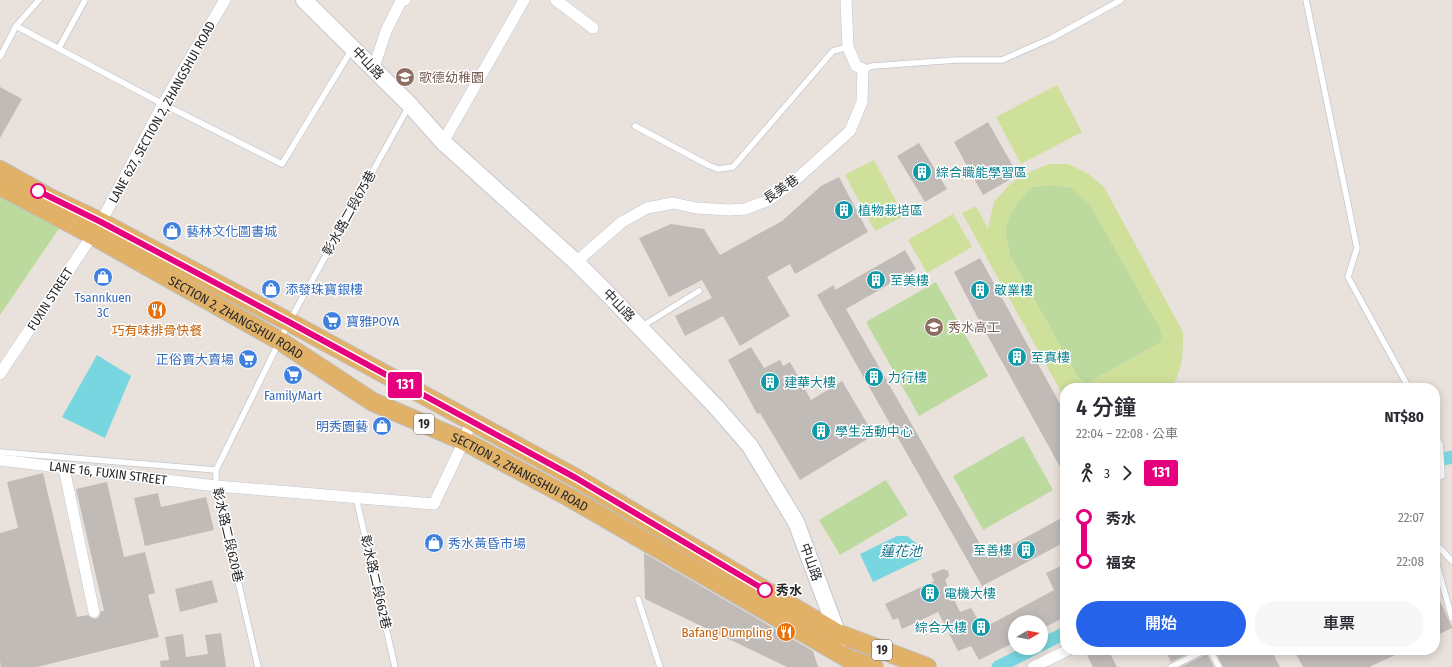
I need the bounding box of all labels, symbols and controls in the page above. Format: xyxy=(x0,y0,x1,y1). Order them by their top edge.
street label: LANE 627, SECTION 2, ZHANGSHUI ROAD xyxy=(106,18,218,206)
street label: 中山路 xyxy=(349,44,387,82)
school or university icon: 歌德幼稚園 xyxy=(394,66,416,88)
place label: 歌德幼稚園 xyxy=(419,70,484,85)
building icon: 綜合職能學習區 xyxy=(911,161,933,183)
place label: 綜合職能學習區 xyxy=(936,165,1027,180)
street label: 彰水路二段675巷 xyxy=(319,168,379,258)
street label: 長美巷 xyxy=(761,172,801,206)
unlabelled marker xyxy=(30,183,46,199)
building icon: 植物栽培區 xyxy=(833,199,855,221)
place label: 植物栽培區 xyxy=(858,203,923,218)
shop icon: 藝林文化圖書城 xyxy=(161,220,183,242)
place label: 藝林文化圖書城 xyxy=(186,224,277,239)
street label: FUXIN STREET xyxy=(24,265,76,333)
shop icon: Tsannkuen 3C xyxy=(92,266,114,288)
building icon: 至美樓 xyxy=(865,269,887,291)
street label: SECTION 2, ZHANGSHUI ROAD xyxy=(166,272,306,362)
place label: 至美樓 xyxy=(890,273,929,288)
shop icon: 添發珠寶銀樓 xyxy=(260,278,282,300)
building icon: 敬業樓 xyxy=(969,279,991,301)
place label: 添發珠寶銀樓 xyxy=(285,282,363,297)
place label: 敬業樓 xyxy=(994,283,1033,298)
street label: 中山路 xyxy=(600,286,638,324)
place label: Tsannkuen 3C xyxy=(75,290,131,320)
restaurant icon: 巧有味排骨快餐 xyxy=(146,299,168,321)
supermarket icon: 寶雅POYA xyxy=(321,310,343,332)
place label: 寶雅POYA xyxy=(346,314,399,329)
school or university icon: 秀水高工 xyxy=(923,316,945,338)
place label: 秀水高工 xyxy=(948,320,1000,335)
place label: 巧有味排骨快餐 xyxy=(111,323,203,338)
building icon: 至真樓 xyxy=(1006,346,1028,368)
supermarket icon: 正俗賣大賣場 xyxy=(237,348,259,370)
place label: 至真樓 xyxy=(1031,350,1070,365)
place label: 正俗賣大賣場 xyxy=(156,352,234,367)
supermarket icon: FamilyMart xyxy=(282,364,304,386)
building icon: 力行樓 xyxy=(863,366,885,388)
place label: 力行樓 xyxy=(888,370,927,385)
building icon: 建華大樓 xyxy=(759,371,781,393)
line badge: 131 xyxy=(382,372,428,398)
place label: 建華大樓 xyxy=(784,375,836,390)
text: 131 xyxy=(396,376,414,393)
place label: FamilyMart xyxy=(264,388,323,403)
text: 4 分鐘 xyxy=(1076,394,1136,421)
text: NT$80 xyxy=(1384,408,1424,426)
road number: 19 xyxy=(414,414,434,434)
shop icon: 明秀園藝 xyxy=(371,415,393,437)
place label: 明秀園藝 xyxy=(316,419,368,434)
building icon: 學生活動中心 xyxy=(810,420,832,442)
place label: 學生活動中心 xyxy=(835,424,913,439)
text: 22:04 – 22:08 · 公車 xyxy=(1076,426,1178,441)
street label: SECTION 2, ZHANGSHUI ROAD xyxy=(449,429,591,514)
street label: LANE 16, FUXIN STREET xyxy=(48,458,168,488)
icon: walk xyxy=(1076,462,1098,484)
icon: forward xyxy=(1116,462,1138,484)
text: 131 xyxy=(1152,464,1170,481)
text: 3 xyxy=(1104,466,1110,481)
street label: 彰水路二段620巷 xyxy=(210,486,246,584)
text: 秀水 xyxy=(1106,510,1136,528)
text: 22:07 xyxy=(1398,510,1424,525)
shop icon: 秀水黃昏市場 xyxy=(423,532,445,554)
street label: 彰水路二段662巷 xyxy=(358,533,394,631)
place label: 秀水黃昏市場 xyxy=(448,536,526,551)
building icon: 至善樓 xyxy=(1015,539,1037,561)
street label: 中山路 xyxy=(797,541,825,583)
water label: 蓮花池 xyxy=(880,543,924,560)
place label: 至善樓 xyxy=(973,543,1012,558)
text: 福安 xyxy=(1106,554,1136,572)
text: 22:08 xyxy=(1397,554,1424,569)
marker: 秀水 xyxy=(757,582,773,598)
building icon: 電機大樓 xyxy=(919,582,941,604)
place label: 秀水 xyxy=(776,583,802,598)
place label: 電機大樓 xyxy=(944,586,996,601)
button: 開始 xyxy=(1076,601,1246,647)
button: 車票 xyxy=(1254,601,1424,647)
north arrow xyxy=(1008,615,1048,655)
map controls xyxy=(1008,615,1048,655)
building icon: 綜合大樓 xyxy=(970,616,992,638)
place label: 綜合大樓 xyxy=(915,620,967,635)
restaurant icon: Bafang Dumpling xyxy=(775,621,797,643)
place label: Bafang Dumpling xyxy=(681,625,773,640)
road number: 19 xyxy=(872,640,892,660)

